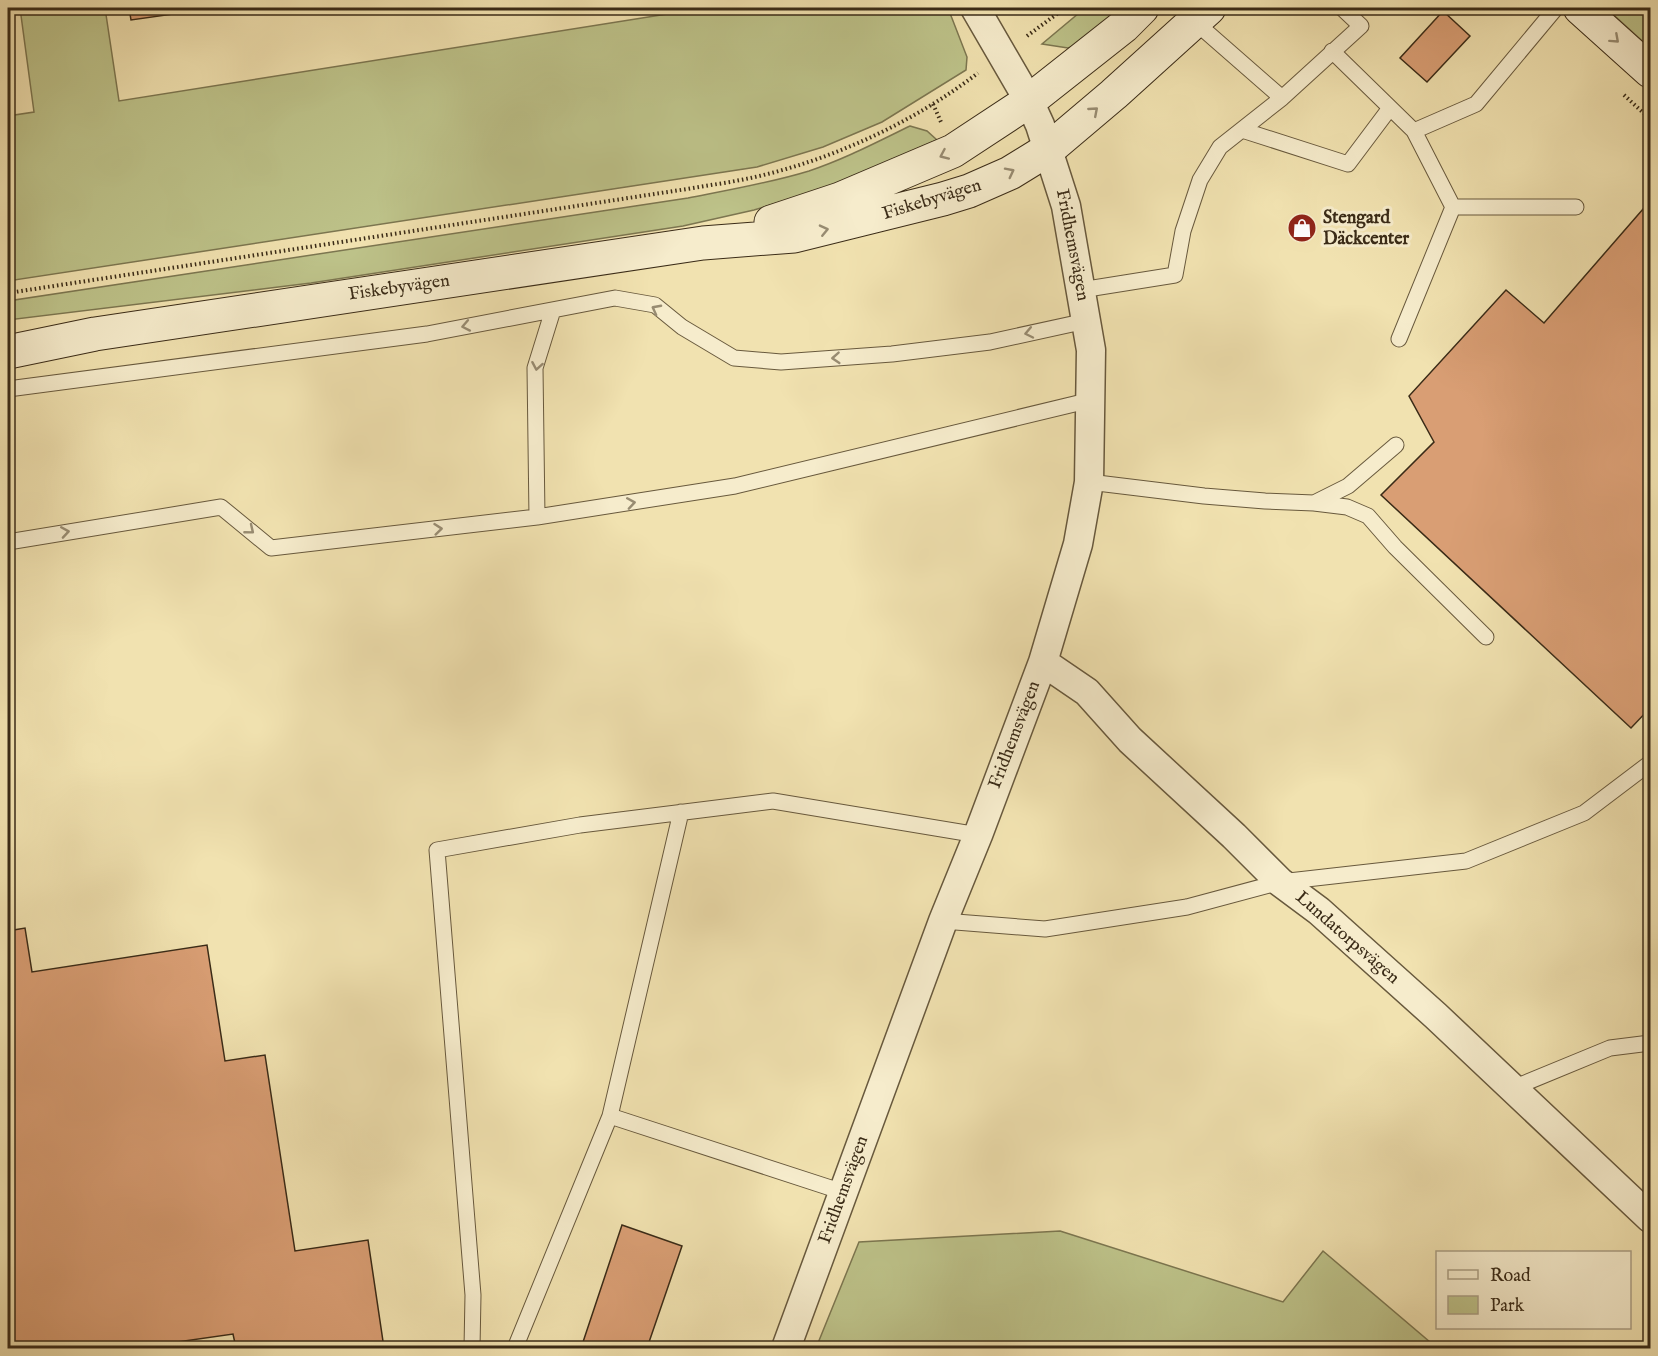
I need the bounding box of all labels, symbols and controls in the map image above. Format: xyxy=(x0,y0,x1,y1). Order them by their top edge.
one-way arrow xyxy=(1609,32,1619,43)
one-way arrow xyxy=(1087,107,1098,118)
one-way arrow xyxy=(939,147,950,159)
one-way arrow xyxy=(1003,168,1014,180)
street label: Fiskebyvägen xyxy=(880,174,985,226)
street label: Fridhemsvägen xyxy=(1050,187,1094,303)
place label: Stengard Däckcenter xyxy=(1323,207,1409,251)
shop icon: Stengard Däckcenter xyxy=(1286,212,1318,244)
one-way arrow xyxy=(819,224,829,237)
street label: Fiskebyvägen xyxy=(347,269,451,306)
one-way arrow xyxy=(651,304,662,316)
one-way arrow xyxy=(461,319,471,332)
one-way arrow xyxy=(1024,326,1034,339)
one-way arrow xyxy=(832,352,841,365)
one-way arrow xyxy=(531,361,544,371)
one-way arrow xyxy=(626,497,635,509)
one-way arrow xyxy=(243,523,254,534)
one-way arrow xyxy=(433,523,442,536)
one-way arrow xyxy=(61,527,70,539)
street label: Fridhemsvägen xyxy=(984,678,1046,792)
street label: Lundatorpsvägen xyxy=(1290,886,1404,990)
street label: Fridhemsvägen xyxy=(814,1132,874,1247)
legend xyxy=(1436,1251,1631,1329)
text: Road xyxy=(1490,1265,1531,1288)
text: Park xyxy=(1490,1295,1525,1318)

